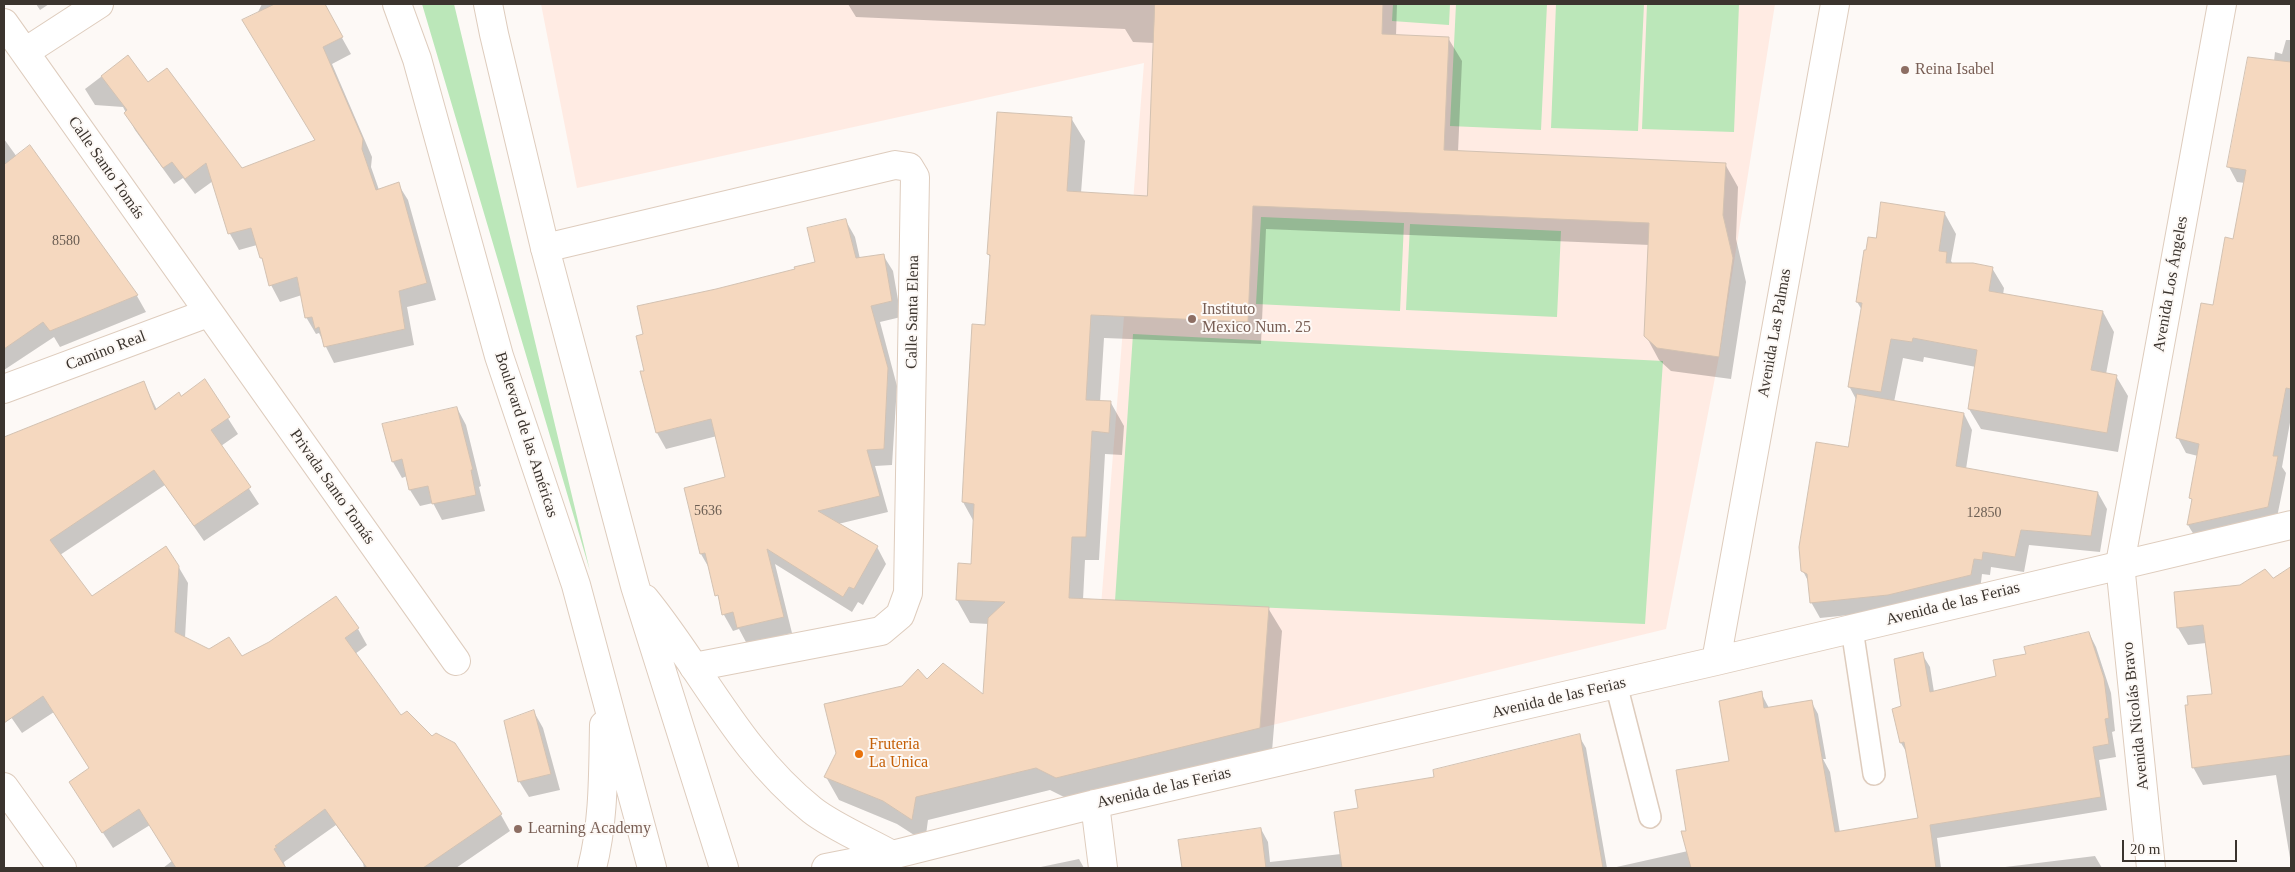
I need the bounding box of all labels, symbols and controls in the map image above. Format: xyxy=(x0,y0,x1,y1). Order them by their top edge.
place label: Reina Isabel xyxy=(1915,60,1995,80)
marker: Reina Isabel xyxy=(1899,64,1911,76)
street label: Calle Santo Tomás xyxy=(64,113,148,223)
street label: Avenida Los Ángeles xyxy=(2150,215,2192,353)
house number: 8580 xyxy=(52,233,80,249)
street label: Calle Santa Elena xyxy=(902,255,924,369)
street label: Avenida Las Palmas xyxy=(1754,267,1796,399)
place label: Instituto Mexico Num. 25 xyxy=(1202,300,1311,338)
marker: Instituto Mexico Num. 25 xyxy=(1186,313,1198,325)
street label: Camino Real xyxy=(63,327,149,375)
street label: Boulevard de las Américas xyxy=(490,350,562,520)
street label: Privada Santo Tomás xyxy=(285,426,379,548)
house number: 5636 xyxy=(694,503,722,519)
house number: 12850 xyxy=(1966,505,2002,521)
street label: Avenida de las Ferias xyxy=(1884,578,2022,630)
street label: Avenida Nicolás Bravo xyxy=(2119,641,2153,791)
street label: Avenida de las Ferias xyxy=(1490,673,1628,723)
place label: Fruteria La Unica xyxy=(869,735,928,773)
marker: Fruteria La Unica xyxy=(853,748,865,760)
street label: Avenida de las Ferias xyxy=(1095,763,1233,813)
place label: Learning Academy xyxy=(528,819,651,839)
marker: Learning Academy xyxy=(512,823,524,835)
scale bar xyxy=(2125,830,2240,862)
text: 20 m xyxy=(2130,841,2160,857)

